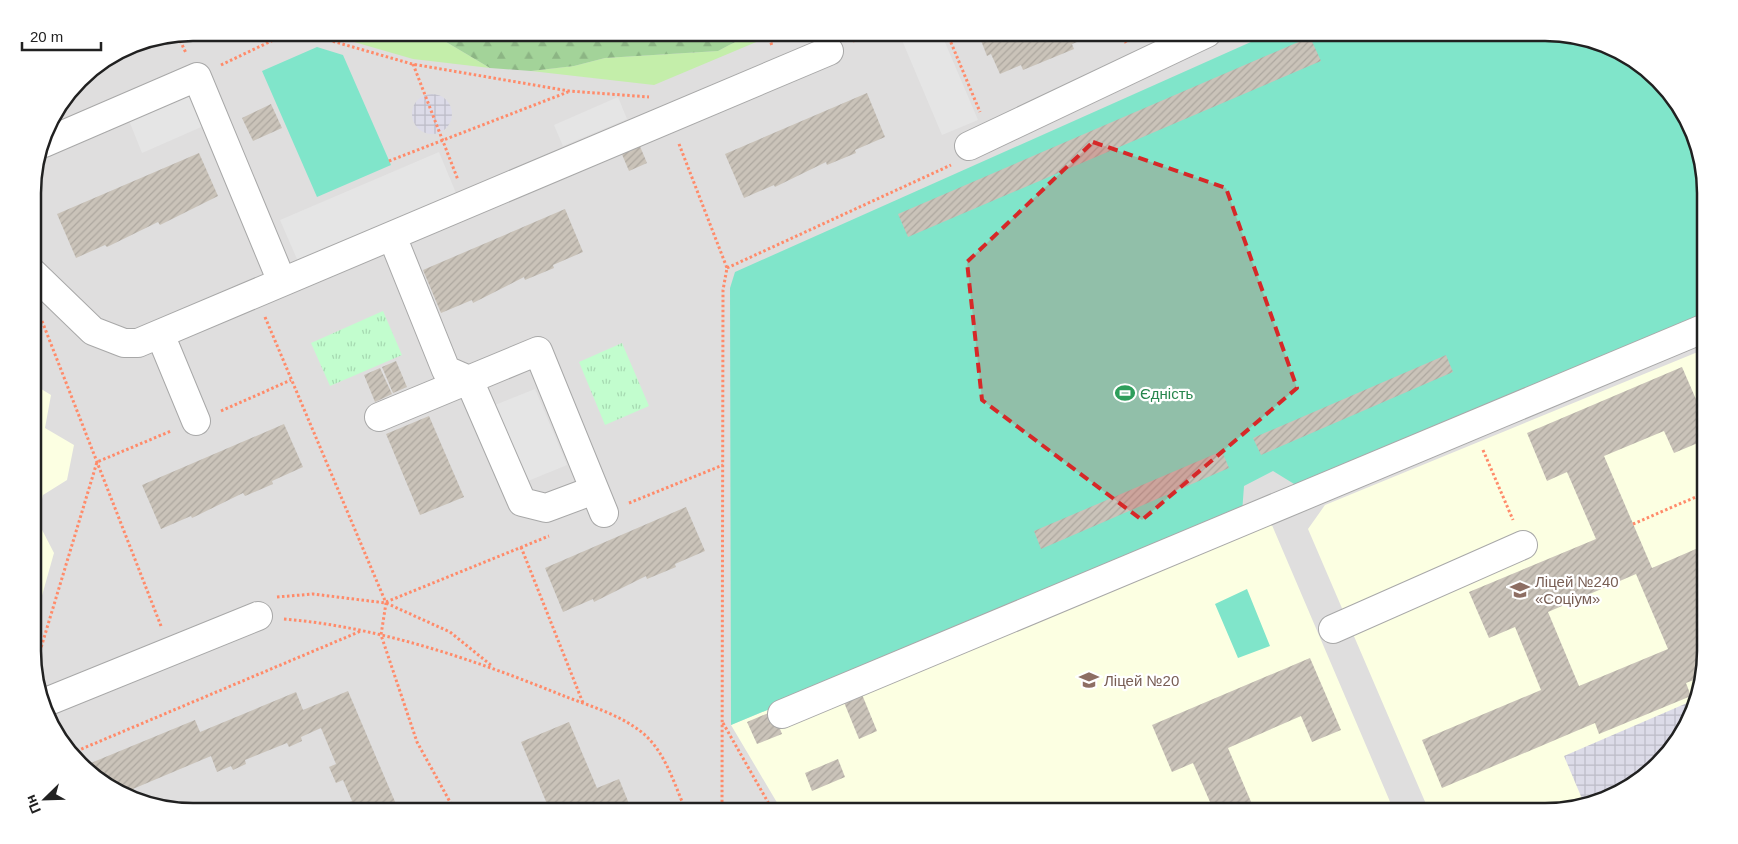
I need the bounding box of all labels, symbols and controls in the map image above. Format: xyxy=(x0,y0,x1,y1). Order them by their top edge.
scale bar xyxy=(22,20,101,52)
text: 20 m xyxy=(30,28,63,45)
sports icon: Єдність xyxy=(1114,382,1136,404)
place label: Єдність xyxy=(1140,385,1194,402)
place label: Ліцей №240 «Соціум» xyxy=(1535,573,1619,607)
school or university icon: Ліцей №240 «Соціум» xyxy=(1509,579,1531,601)
school or university icon: Ліцей №20 xyxy=(1078,669,1100,691)
place label: Ліцей №20 xyxy=(1104,672,1179,689)
north arrow xyxy=(20,774,70,824)
text: Пн xyxy=(22,792,44,816)

